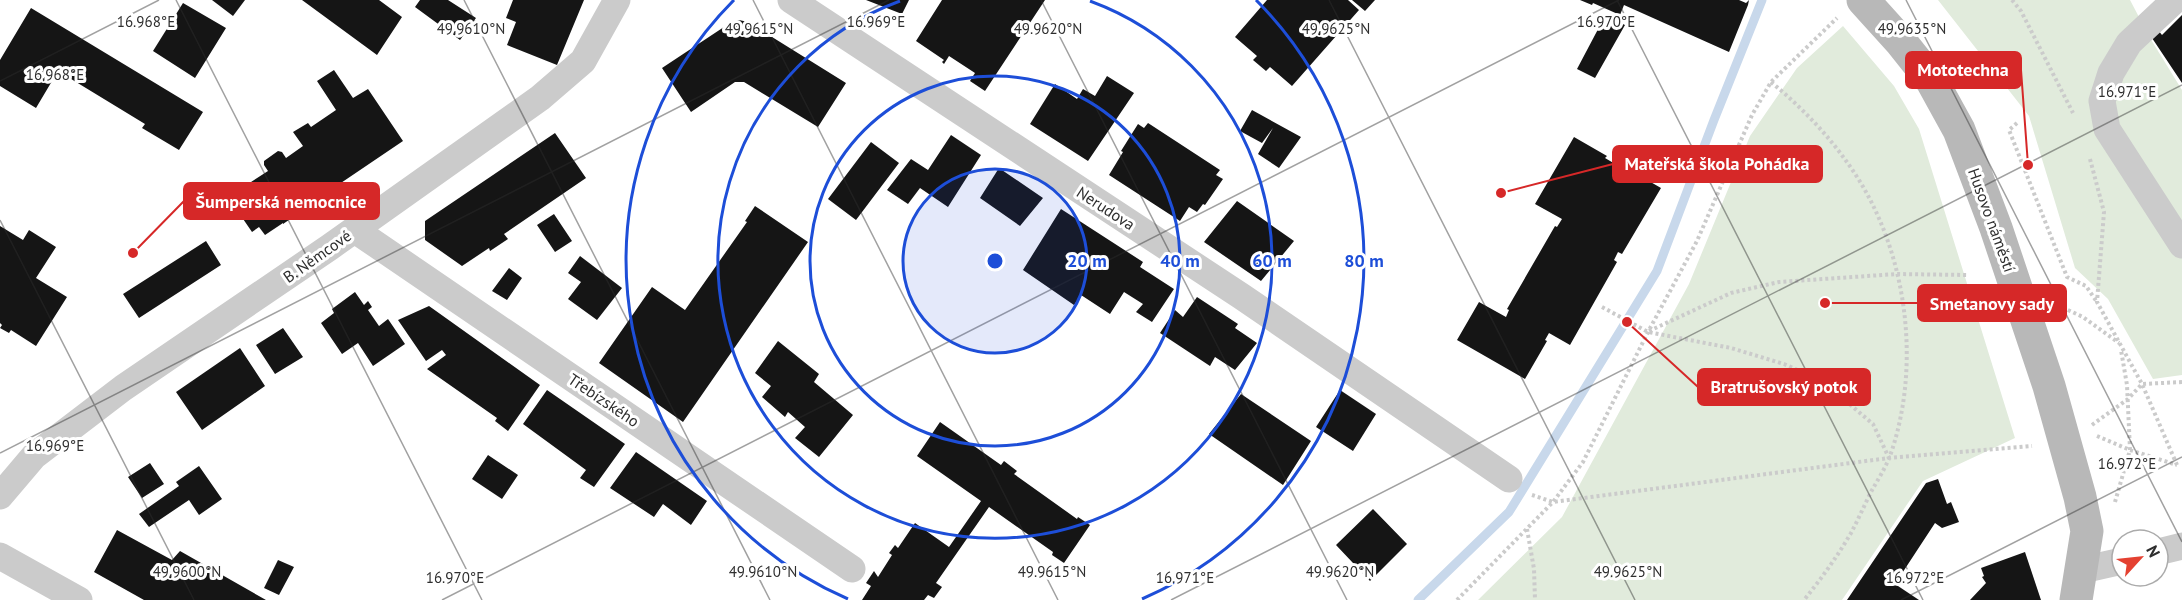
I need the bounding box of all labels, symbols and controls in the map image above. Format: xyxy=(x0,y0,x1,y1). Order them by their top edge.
text: 16.968°E xyxy=(117,12,175,31)
text: 16.969°E xyxy=(847,12,905,31)
text: 16.970°E xyxy=(1577,12,1635,31)
text: 49.9610°N xyxy=(437,19,505,38)
text: 49.9615°N xyxy=(725,19,793,38)
text: 49.9620°N xyxy=(1014,19,1082,38)
text: 49.9625°N xyxy=(1302,19,1370,38)
text: 49.9635°N xyxy=(1878,19,1946,38)
callout: Mototechna xyxy=(1906,52,2021,88)
text: Mototechna xyxy=(1917,58,2009,81)
text: 16.968°E xyxy=(26,65,84,84)
text: 16.971°E xyxy=(2098,82,2156,101)
callout: Mateřská škola Pohádka xyxy=(1613,146,1822,182)
text: Mateřská škola Pohádka xyxy=(1624,152,1810,175)
street label: Husovo náměstí xyxy=(1964,165,2020,275)
street label: Nerudova xyxy=(1073,182,1139,234)
callout: Šumperská nemocnice xyxy=(184,183,379,219)
text: Šumperská nemocnice xyxy=(196,190,367,213)
street label: B. Němcové xyxy=(279,225,355,287)
text: 20 m xyxy=(1067,249,1107,272)
text: 40 m xyxy=(1160,249,1200,272)
text: 60 m xyxy=(1252,249,1292,272)
text: 80 m xyxy=(1344,249,1384,272)
centre of rings xyxy=(985,251,1005,271)
callout: Smetanovy sady xyxy=(1918,285,2066,321)
text: Smetanovy sady xyxy=(1930,292,2055,315)
street label: Třebízského xyxy=(565,369,643,431)
callout: Bratrušovský potok xyxy=(1698,369,1870,405)
text: Bratrušovský potok xyxy=(1710,375,1858,398)
text: 16.969°E xyxy=(26,436,84,455)
text: 16.972°E xyxy=(2098,454,2156,473)
north arrow xyxy=(2110,528,2170,588)
text: N xyxy=(2142,542,2165,560)
text: 49.9600°N xyxy=(153,562,221,581)
text: 49.9610°N xyxy=(729,562,797,581)
text: 49.9615°N xyxy=(1018,562,1086,581)
text: 49.9620°N xyxy=(1306,562,1374,581)
text: 49.9625°N xyxy=(1594,562,1662,581)
text: 16.970°E xyxy=(426,568,484,587)
text: 16.971°E xyxy=(1156,568,1214,587)
text: 16.972°E xyxy=(1886,568,1944,587)

